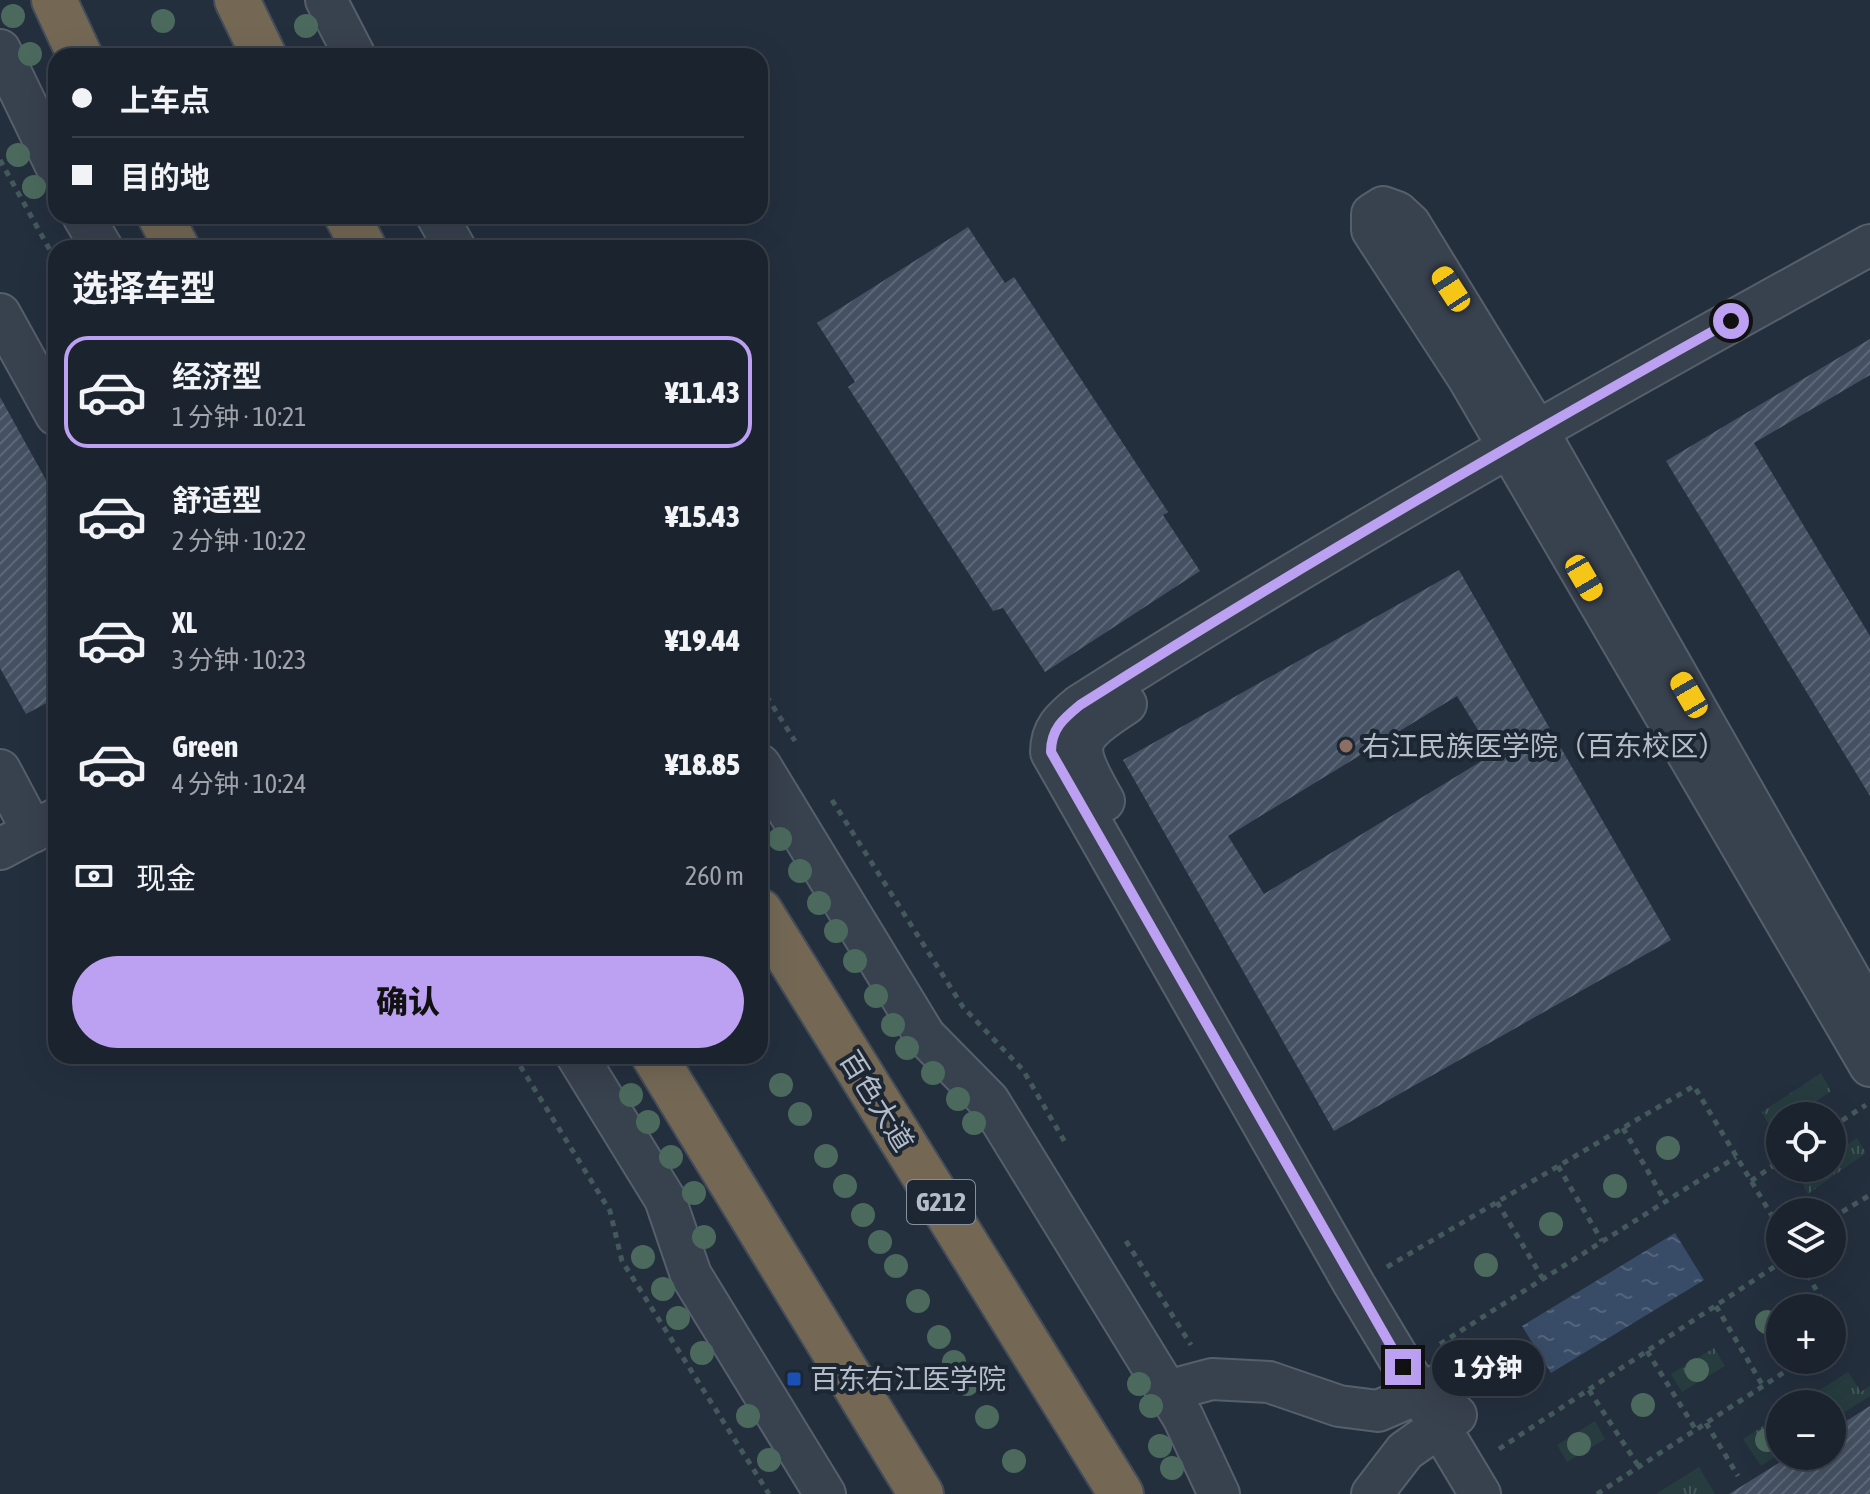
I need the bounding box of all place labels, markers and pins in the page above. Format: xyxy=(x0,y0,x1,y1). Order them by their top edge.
place label: 右江民族医学院（百东校区） xyxy=(1362,730,1726,762)
marker: 右江民族医学院（百东校区） xyxy=(1337,737,1355,755)
place label: 百东右江医学院 xyxy=(810,1363,1006,1395)
marker: 百东右江医学院 xyxy=(785,1370,803,1388)

